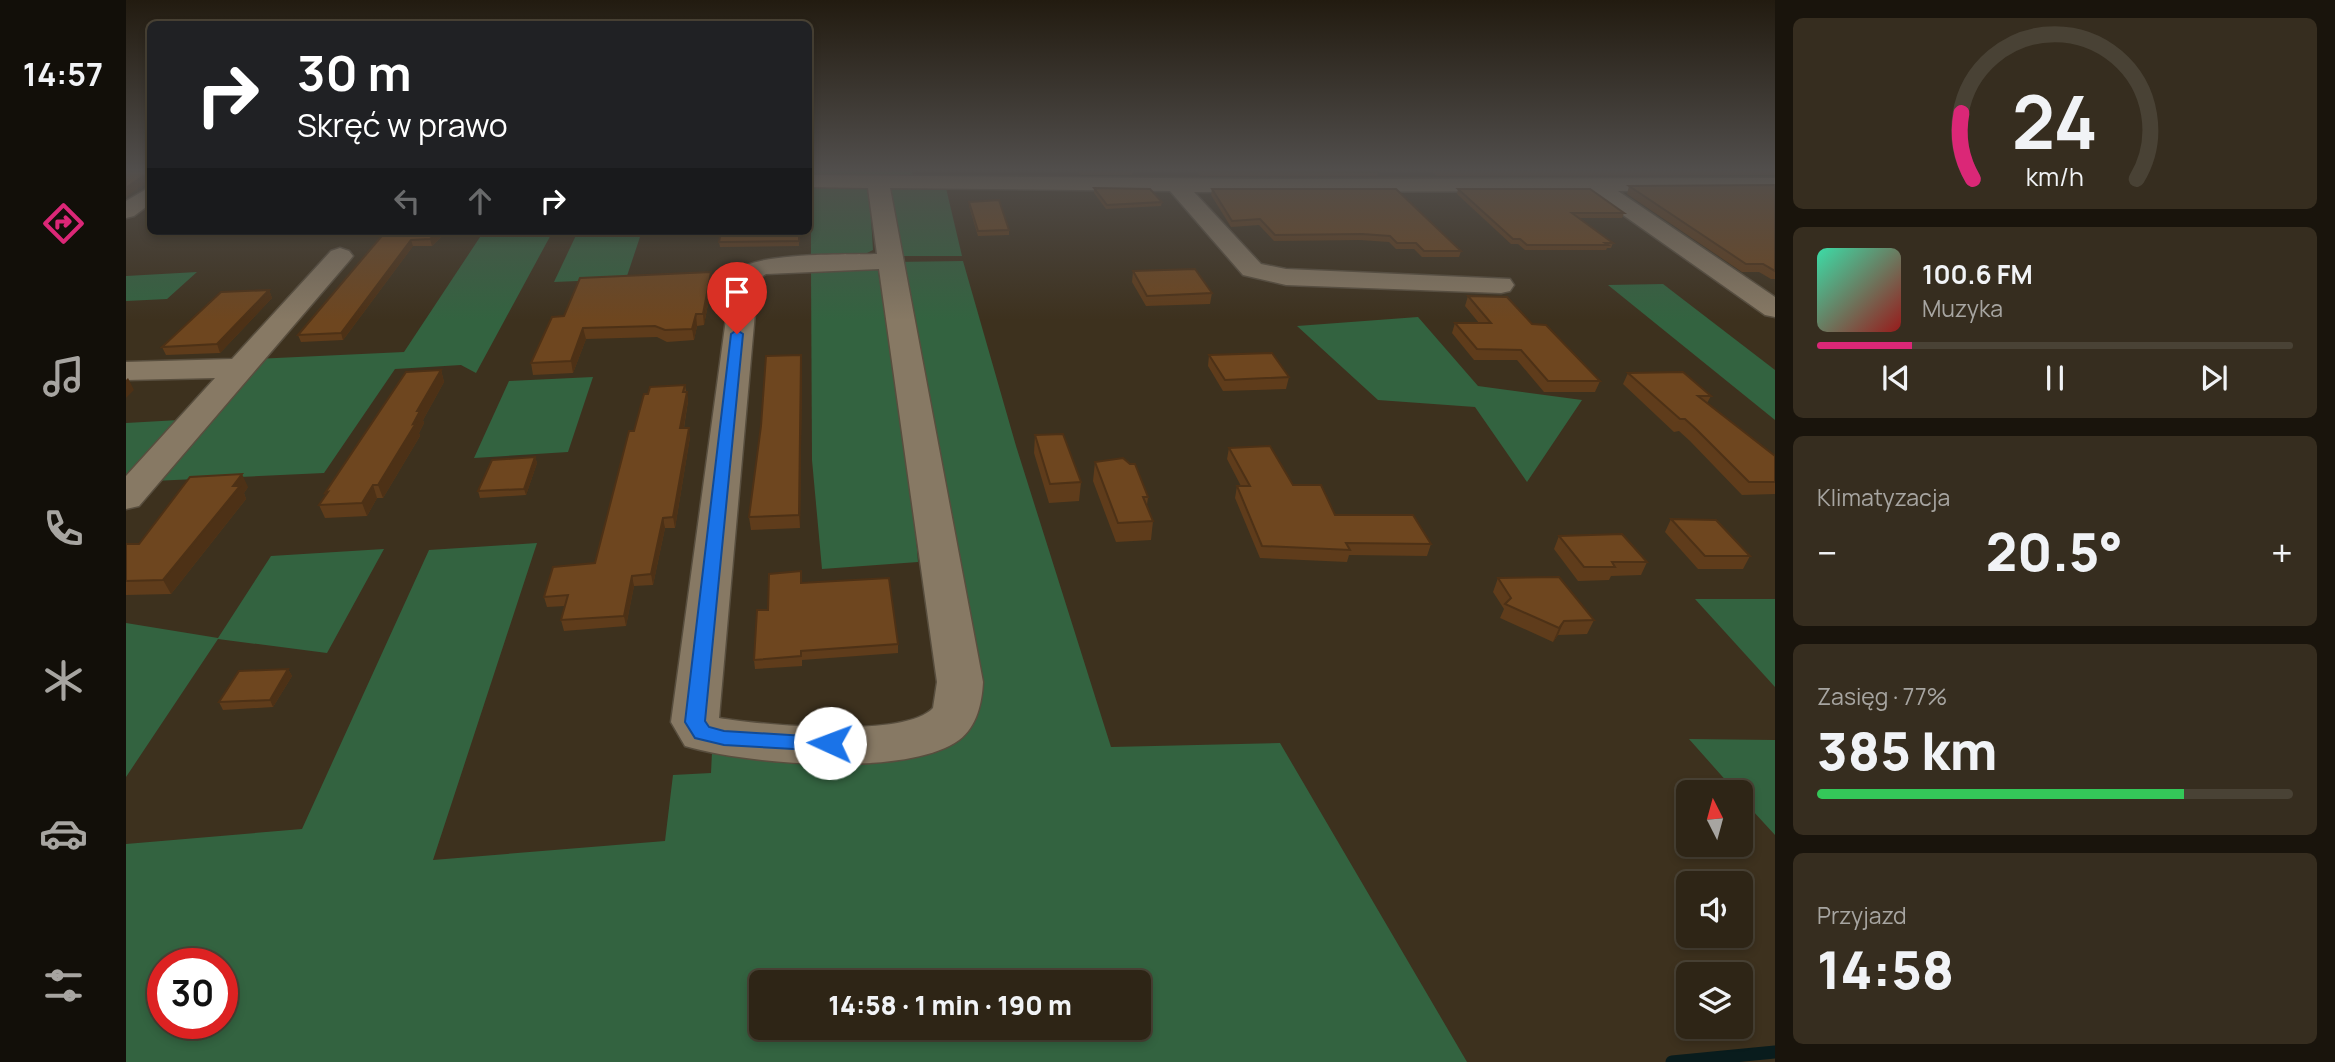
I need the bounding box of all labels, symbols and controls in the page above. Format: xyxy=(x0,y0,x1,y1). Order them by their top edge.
text: 30 m xyxy=(297,39,412,106)
icon: right xyxy=(182,49,273,140)
text: 14:57 xyxy=(23,52,103,96)
text: 24 xyxy=(2012,72,2098,172)
text: Skręć w prawo xyxy=(297,103,508,147)
text: km/h xyxy=(2026,159,2084,194)
icon: left xyxy=(388,182,426,220)
icon: ahead xyxy=(461,182,499,220)
icon: right xyxy=(534,182,572,220)
icon: directions xyxy=(39,199,88,248)
text: 100.6 FM xyxy=(1922,256,2033,292)
pin xyxy=(707,262,767,334)
icon: arrive xyxy=(718,273,756,311)
text: Muzyka xyxy=(1922,292,2003,324)
icon: music xyxy=(39,352,88,401)
icon: previous xyxy=(1877,359,1915,397)
icon: pause xyxy=(2036,359,2074,397)
icon: next xyxy=(2195,359,2233,397)
text: Klimatyzacja xyxy=(1817,481,1950,513)
icon: phone xyxy=(39,504,88,553)
text: 20.5° xyxy=(1986,516,2123,587)
text: − xyxy=(1817,526,1838,578)
text: + xyxy=(2271,526,2293,578)
icon: climate xyxy=(39,656,88,705)
text: Zasięg · 77% xyxy=(1817,680,1947,712)
position arrow xyxy=(793,706,867,780)
text: 385 km xyxy=(1817,715,1998,786)
north arrow xyxy=(1676,780,1754,858)
map controls xyxy=(1676,780,1753,1039)
icon: car xyxy=(39,809,88,858)
button: sound xyxy=(1676,871,1753,948)
text: Przyjazd xyxy=(1817,899,1907,931)
text: 14:58 xyxy=(1817,934,1954,1005)
speed limit sign: 30 xyxy=(147,948,238,1039)
icon: filters xyxy=(39,961,88,1010)
button: layers xyxy=(1676,962,1753,1039)
text: 14:58 · 1 min · 190 m xyxy=(828,987,1072,1023)

